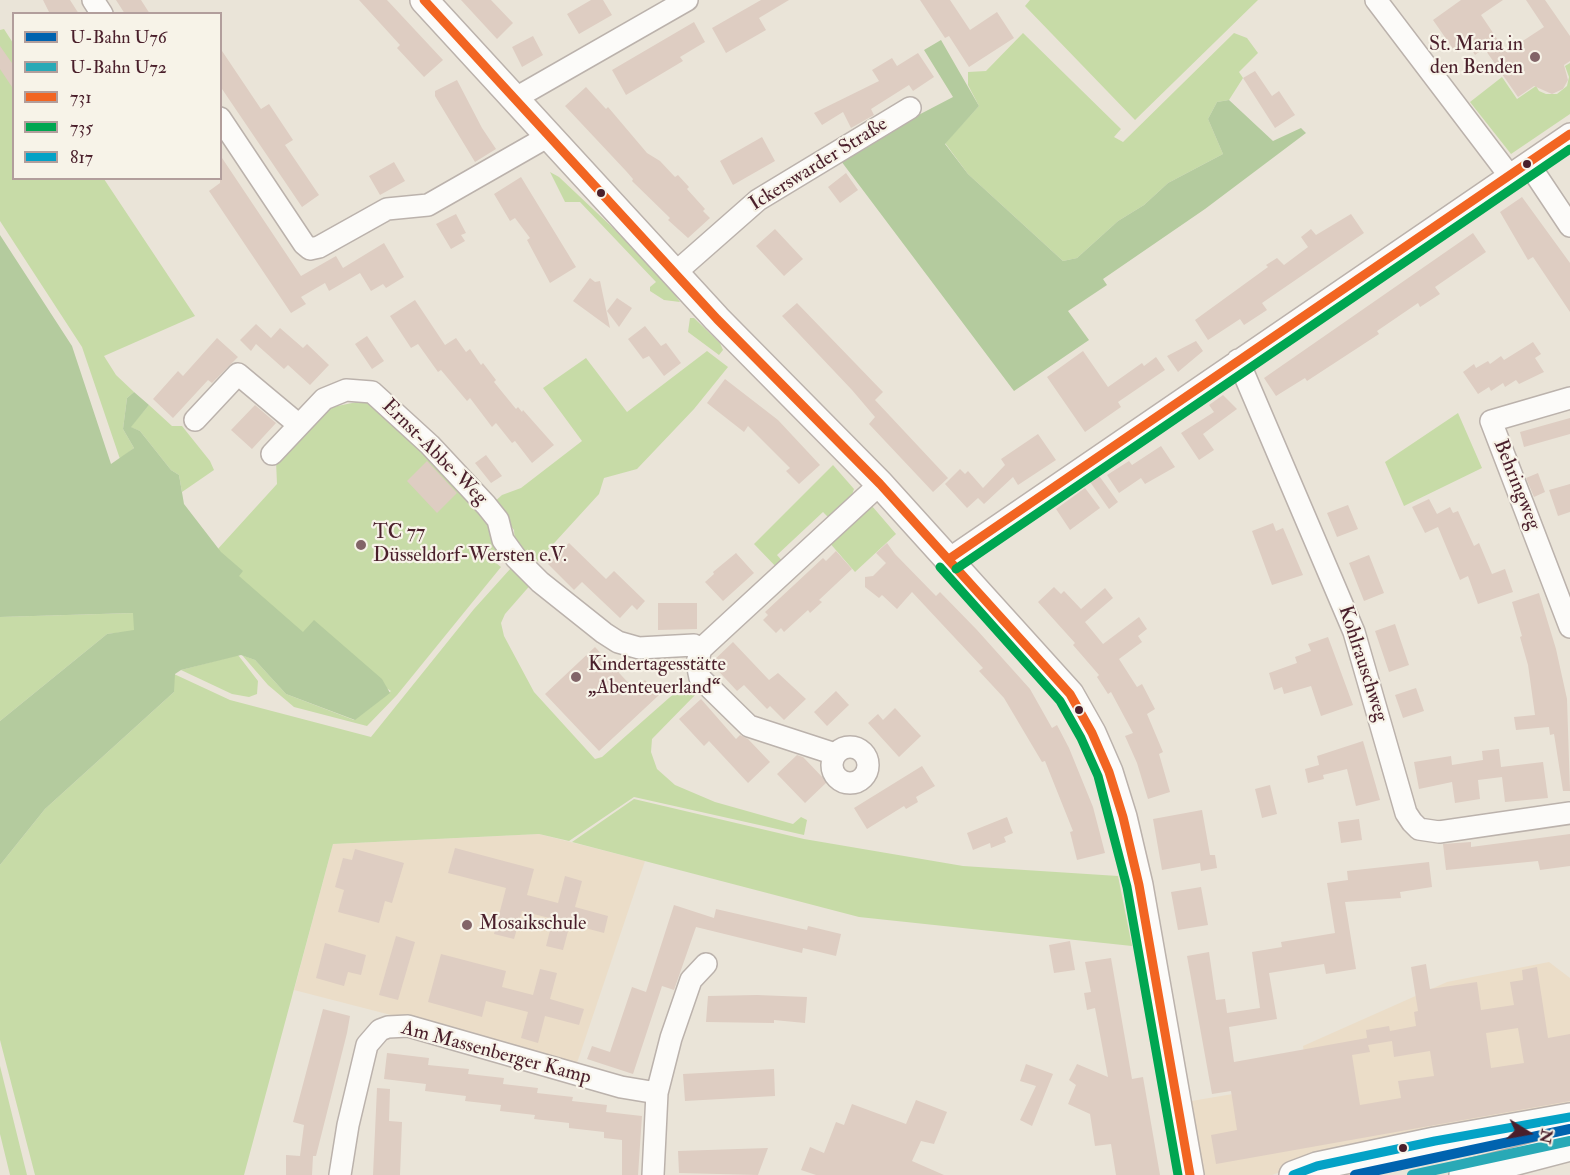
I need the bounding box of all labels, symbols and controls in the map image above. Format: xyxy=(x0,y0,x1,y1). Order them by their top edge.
legend xyxy=(12,12,222,180)
text: U-Bahn U76 xyxy=(70,26,167,49)
place label: St. Maria in den Benden xyxy=(1429,34,1523,81)
marker: St. Maria in den Benden xyxy=(1528,50,1542,64)
text: U-Bahn U72 xyxy=(70,56,167,79)
text: 731 xyxy=(70,86,92,109)
street label: Ickerswarder Straße xyxy=(746,113,892,217)
text: 735 xyxy=(70,116,93,139)
text: 817 xyxy=(70,146,93,169)
unlabelled marker xyxy=(1521,158,1533,170)
unlabelled marker xyxy=(595,187,607,199)
street label: Ernst-Abbe-Weg xyxy=(376,395,492,511)
street label: Behringweg xyxy=(1487,436,1545,534)
place label: TC 77 Düsseldorf-Wersten e.V. xyxy=(373,522,567,569)
marker: TC 77 Düsseldorf-Wersten e.V. xyxy=(354,538,368,552)
street label: Kohlrauschweg xyxy=(1332,603,1392,725)
place label: Kindertagesstätte „Abenteuerland“ xyxy=(588,654,726,701)
marker: Kindertagesstätte „Abenteuerland“ xyxy=(569,670,583,684)
unlabelled marker xyxy=(1073,704,1085,716)
place label: Mosaikschule xyxy=(479,913,586,937)
marker: Mosaikschule xyxy=(460,918,474,932)
street label: Am Massenberger Kamp xyxy=(399,1017,593,1091)
north arrow xyxy=(1498,1103,1558,1163)
text: N xyxy=(1534,1127,1557,1145)
unlabelled marker xyxy=(1397,1142,1409,1154)

